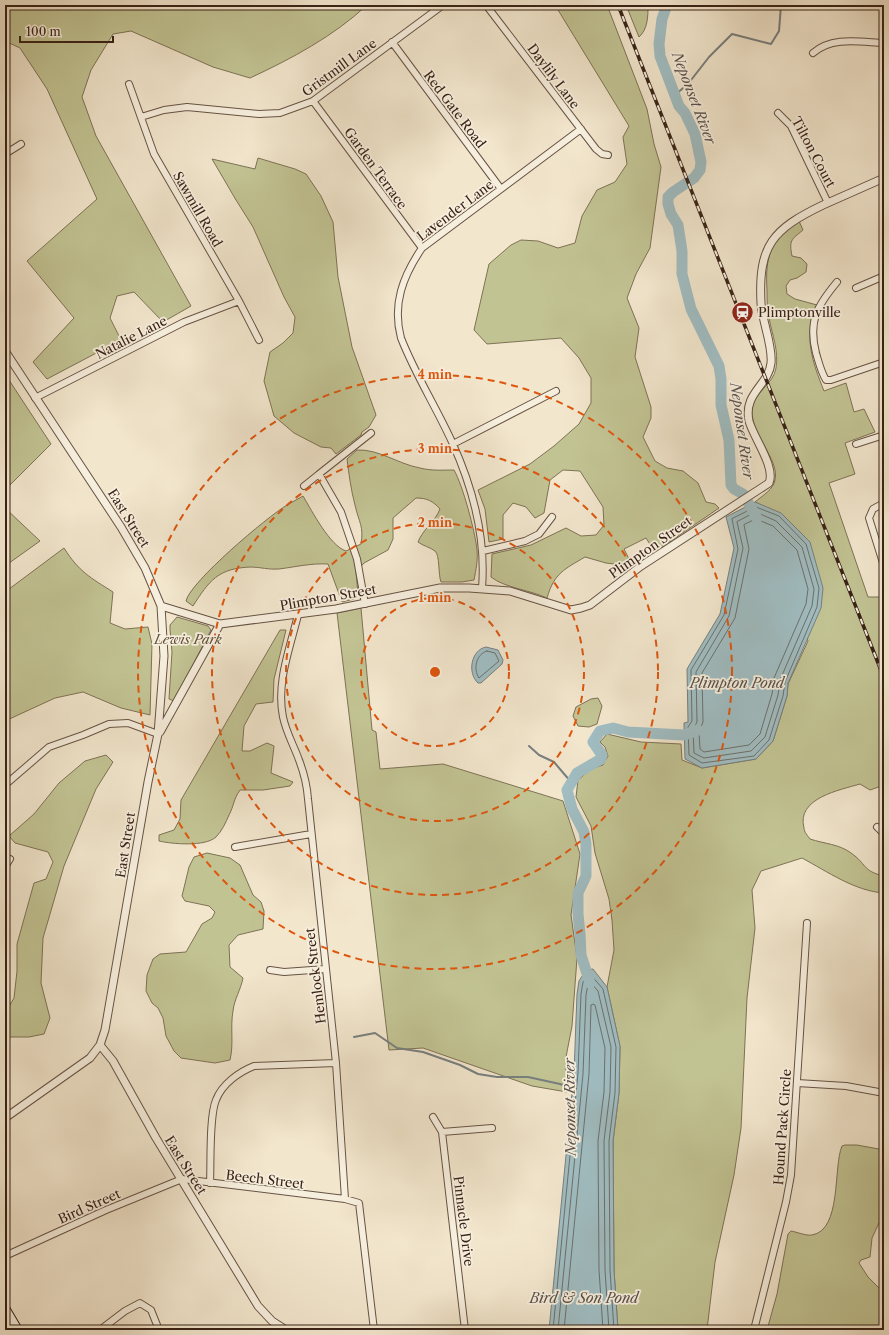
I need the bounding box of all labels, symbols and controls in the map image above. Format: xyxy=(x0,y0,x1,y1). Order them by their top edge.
scale bar xyxy=(20,18,113,44)
text: 100 m xyxy=(26,24,61,39)
street label: Gristmill Lane xyxy=(299,35,379,99)
street label: Daylily Lane xyxy=(524,40,584,112)
water label: Neponset River xyxy=(668,48,720,148)
street label: Red Gate Road xyxy=(421,67,489,151)
street label: Tilton Court xyxy=(789,114,839,190)
street label: Garden Terrace xyxy=(341,124,411,212)
street label: Sawmill Road xyxy=(170,168,226,250)
street label: Lavender Lane xyxy=(414,176,496,244)
station icon: Plimptonville xyxy=(730,299,756,325)
place label: Plimptonville xyxy=(758,304,841,320)
street label: Natalie Lane xyxy=(93,312,169,362)
text: 4 min xyxy=(418,367,453,382)
water label: Neponset River xyxy=(726,380,758,482)
text: 3 min xyxy=(418,441,453,456)
street label: East Street xyxy=(105,486,154,551)
street label: Plimpton Street xyxy=(605,512,695,582)
text: 2 min xyxy=(418,515,453,530)
street label: Plimpton Street xyxy=(279,581,378,613)
text: 1 min xyxy=(419,590,452,605)
park label: Lewis Park xyxy=(153,631,222,647)
centre of rings xyxy=(428,665,442,679)
water label: Plimpton Pond xyxy=(689,674,786,692)
street label: East Street xyxy=(112,811,138,879)
street label: Hemlock Street xyxy=(301,927,329,1025)
water label: Neponset River xyxy=(560,1057,580,1157)
street label: Hound Pack Circle xyxy=(770,1068,794,1186)
street label: East Street xyxy=(162,1133,211,1198)
street label: Beech Street xyxy=(225,1166,306,1192)
street label: Pinnacle Drive xyxy=(451,1175,477,1267)
street label: Bird Street xyxy=(55,1185,123,1227)
water label: Bird & Son Pond xyxy=(529,1289,640,1307)

